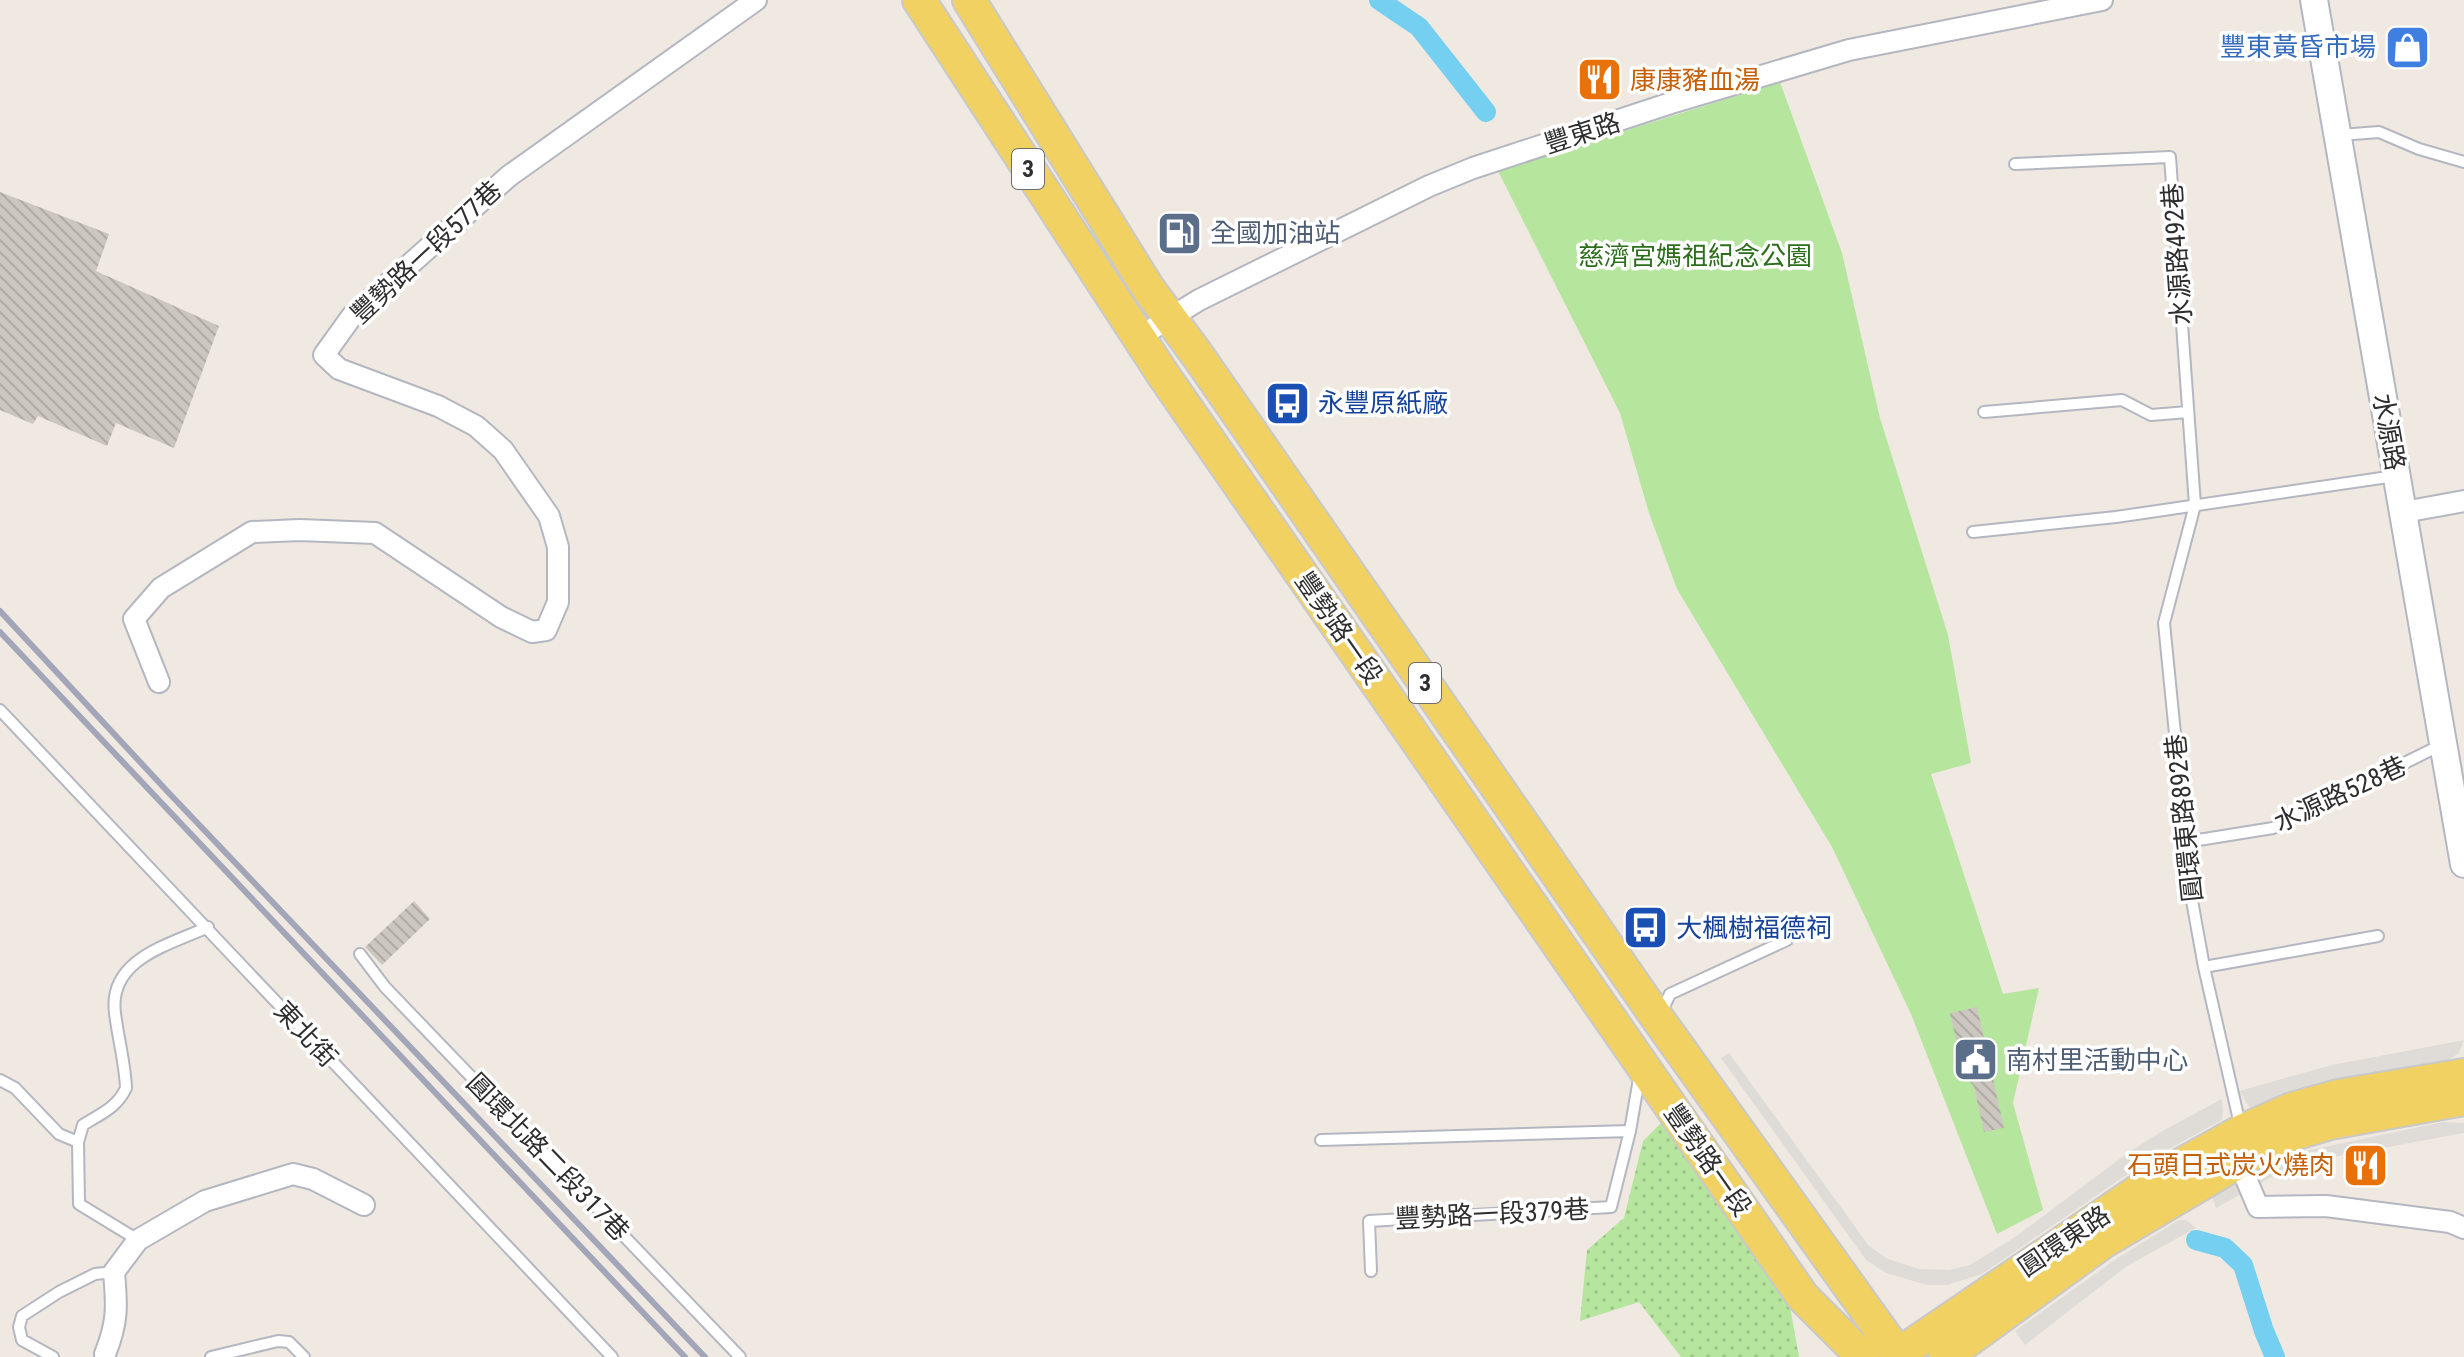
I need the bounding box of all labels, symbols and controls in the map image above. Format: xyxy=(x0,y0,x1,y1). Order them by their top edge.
shop icon: 豐東黃昏市場 xyxy=(2383,23,2431,71)
place label: 豐東黃昏市場 xyxy=(2220,32,2376,62)
restaurant icon: 康康豬血湯 xyxy=(1575,56,1623,104)
place label: 康康豬血湯 xyxy=(1630,65,1760,95)
street label: 豐東路 xyxy=(1540,107,1624,159)
road number: 3 xyxy=(1012,149,1044,189)
street label: 豐勢路一段577巷 xyxy=(345,175,507,329)
street label: 水源路492巷 xyxy=(2157,182,2197,326)
fuel station icon: 全國加油站 xyxy=(1155,209,1203,257)
place label: 全國加油站 xyxy=(1210,218,1340,248)
park label: 慈濟宮媽祖紀念公園 xyxy=(1578,241,1812,271)
bus stop icon: 永豐原紙廠 xyxy=(1263,379,1311,427)
place label: 永豐原紙廠 xyxy=(1318,388,1448,418)
street label: 水源路 xyxy=(2367,391,2411,473)
street label: 豐勢路一段 xyxy=(1289,566,1389,690)
road number: 3 xyxy=(1409,663,1441,703)
street label: 圓環東路892巷 xyxy=(2160,733,2208,903)
street label: 水源路528巷 xyxy=(2269,750,2411,838)
bus stop icon: 大楓樹福德祠 xyxy=(1621,904,1669,952)
place label: 大楓樹福德祠 xyxy=(1676,913,1832,943)
street label: 東北街 xyxy=(268,995,344,1073)
public building icon: 南村里活動中心 xyxy=(1951,1036,1999,1084)
place label: 南村里活動中心 xyxy=(2006,1045,2188,1075)
street label: 圓環北路二段317巷 xyxy=(461,1067,635,1247)
street label: 豐勢路一段 xyxy=(1658,1098,1758,1222)
restaurant icon: 石頭日式炭火燒肉 xyxy=(2342,1141,2390,1189)
place label: 石頭日式炭火燒肉 xyxy=(2127,1150,2335,1180)
street label: 豐勢路一段379巷 xyxy=(1394,1194,1590,1234)
street label: 圓環東路 xyxy=(2012,1199,2116,1283)

